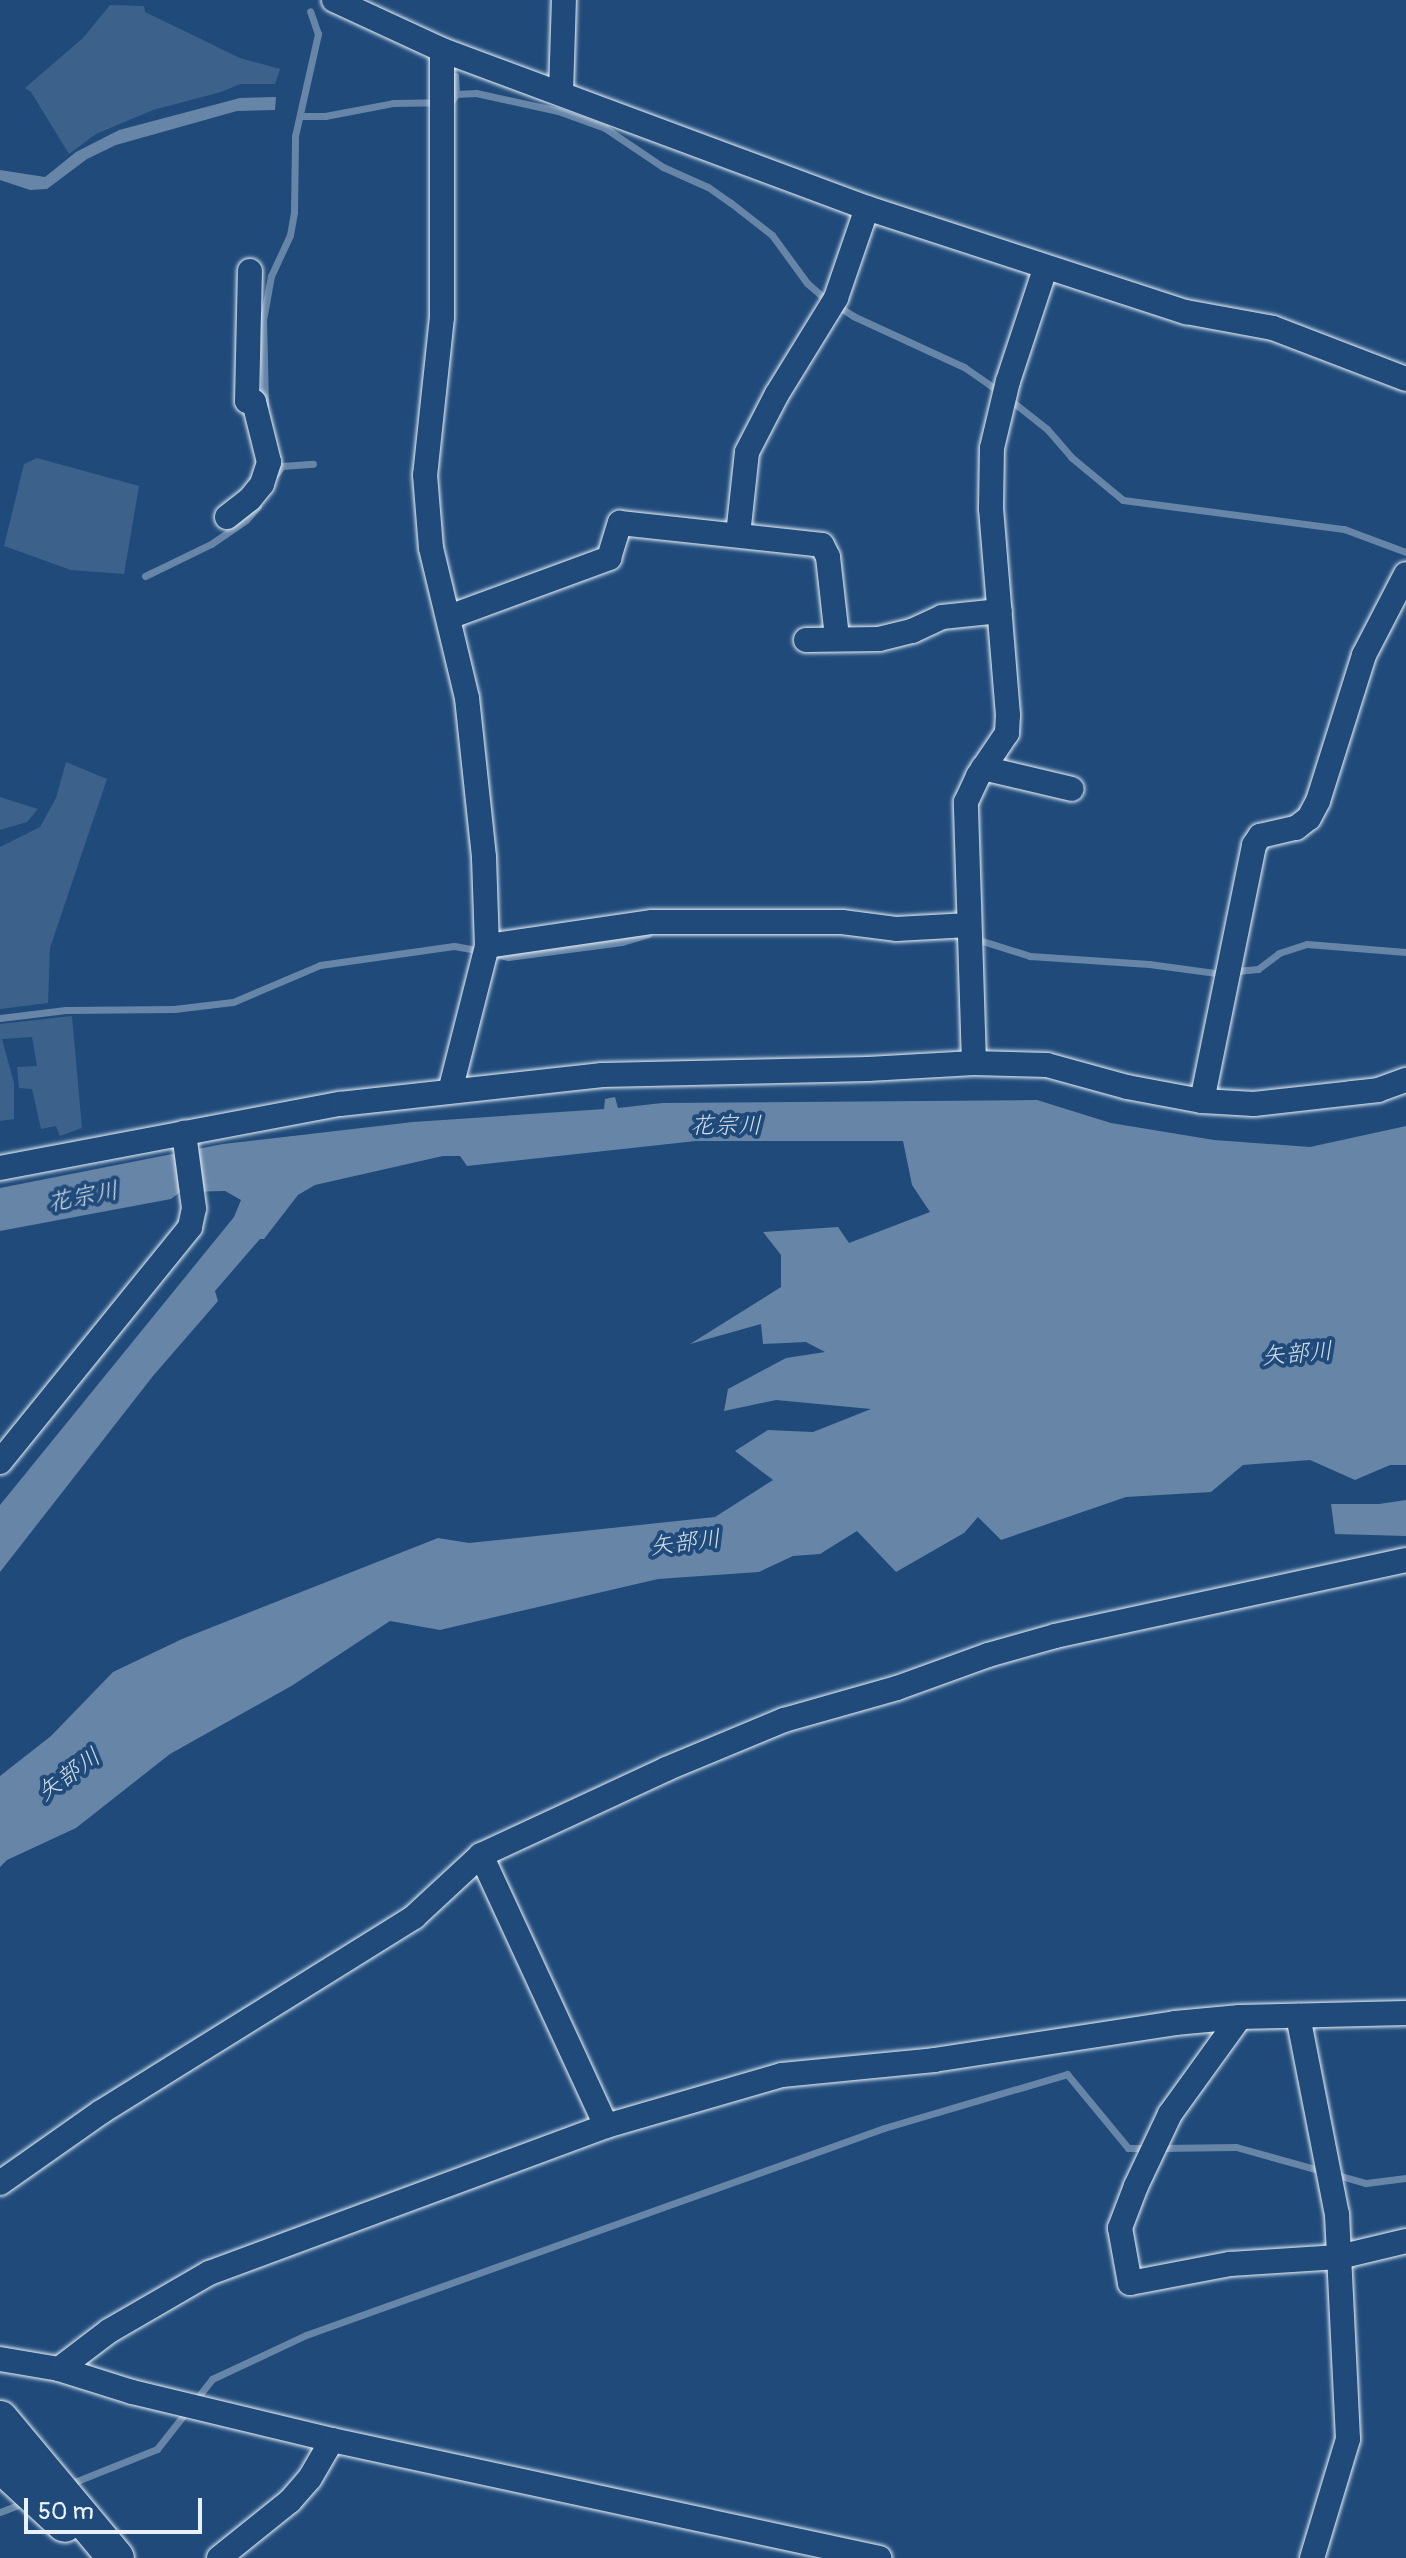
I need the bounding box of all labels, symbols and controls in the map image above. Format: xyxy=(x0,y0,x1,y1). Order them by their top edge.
water label: 花宗川 xyxy=(690,1112,762,1140)
water label: 花宗川 xyxy=(45,1176,121,1218)
water label: 矢部川 xyxy=(1260,1337,1334,1371)
water label: 矢部川 xyxy=(648,1524,722,1562)
water label: 矢部川 xyxy=(31,1742,107,1808)
scale bar xyxy=(28,2482,206,2532)
text: 50 m xyxy=(38,2497,94,2526)

